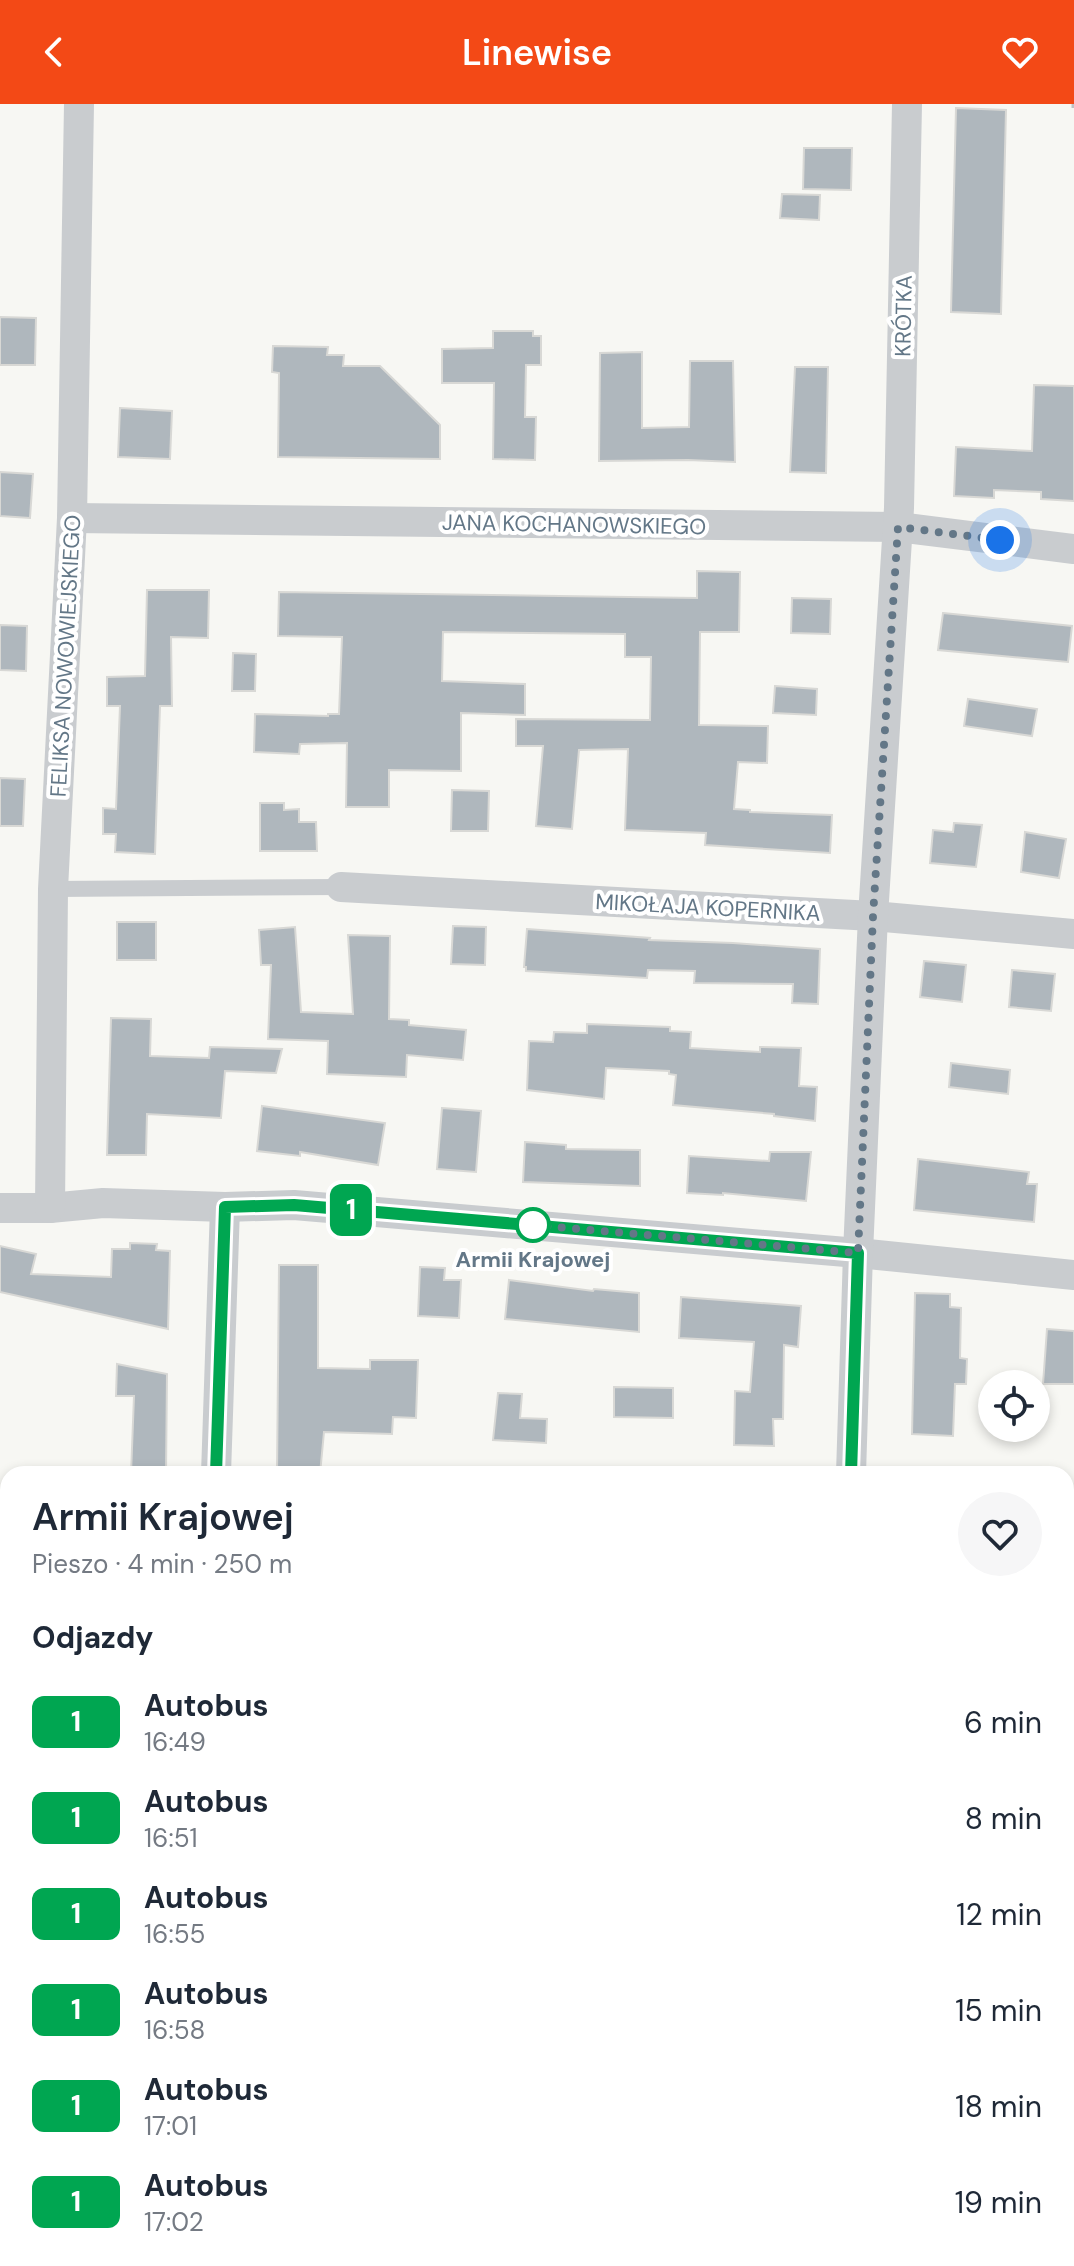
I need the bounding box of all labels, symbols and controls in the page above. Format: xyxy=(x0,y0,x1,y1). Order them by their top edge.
text: Linewise xyxy=(462,29,612,76)
icon: back xyxy=(32,30,76,74)
icon: heart xyxy=(998,30,1042,74)
street label: KRÓTKA xyxy=(888,275,919,357)
street label: JANA KOCHANOWSKIEGO xyxy=(442,508,706,541)
street label: FELIKSA NOWOWIEJSKIEGO xyxy=(44,514,87,798)
your location xyxy=(980,520,1020,560)
street label: MIKOŁAJA KOPERNIKA xyxy=(595,887,821,928)
line badge: 1 xyxy=(325,1184,377,1236)
text: 1 xyxy=(346,1191,356,1228)
marker: Armii Krajowej xyxy=(516,1208,550,1242)
place label: Armii Krajowej xyxy=(456,1245,610,1274)
map controls xyxy=(978,1370,1050,1442)
button: locate xyxy=(978,1370,1050,1442)
text: Armii Krajowej xyxy=(32,1492,294,1542)
button: heart xyxy=(958,1492,1042,1576)
text: Pieszo · 4 min · 250 m xyxy=(32,1547,292,1581)
text: Odjazdy xyxy=(32,1618,153,1657)
text: Autobus xyxy=(144,1686,268,1725)
text: 1 xyxy=(71,1703,81,1740)
text: 6 min xyxy=(964,1703,1042,1742)
text: 16:49 xyxy=(144,1725,206,1759)
text: Autobus xyxy=(144,1782,268,1821)
text: 1 xyxy=(71,1799,81,1836)
text: 8 min xyxy=(965,1799,1042,1838)
text: 16:51 xyxy=(144,1821,198,1855)
text: Autobus xyxy=(144,1878,268,1917)
text: 1 xyxy=(71,1895,81,1932)
text: 12 min xyxy=(956,1895,1042,1934)
text: 16:55 xyxy=(144,1917,205,1951)
text: Autobus xyxy=(144,1974,268,2013)
text: 1 xyxy=(71,1991,81,2028)
text: 15 min xyxy=(955,1991,1042,2030)
text: 16:58 xyxy=(144,2013,205,2047)
text: Autobus xyxy=(144,2070,268,2109)
text: 1 xyxy=(71,2087,81,2124)
text: 18 min xyxy=(955,2087,1042,2126)
text: 17:01 xyxy=(144,2109,197,2143)
text: Autobus xyxy=(144,2166,268,2205)
text: 1 xyxy=(71,2183,81,2220)
text: 19 min xyxy=(955,2183,1042,2222)
text: 17:02 xyxy=(144,2205,204,2239)

